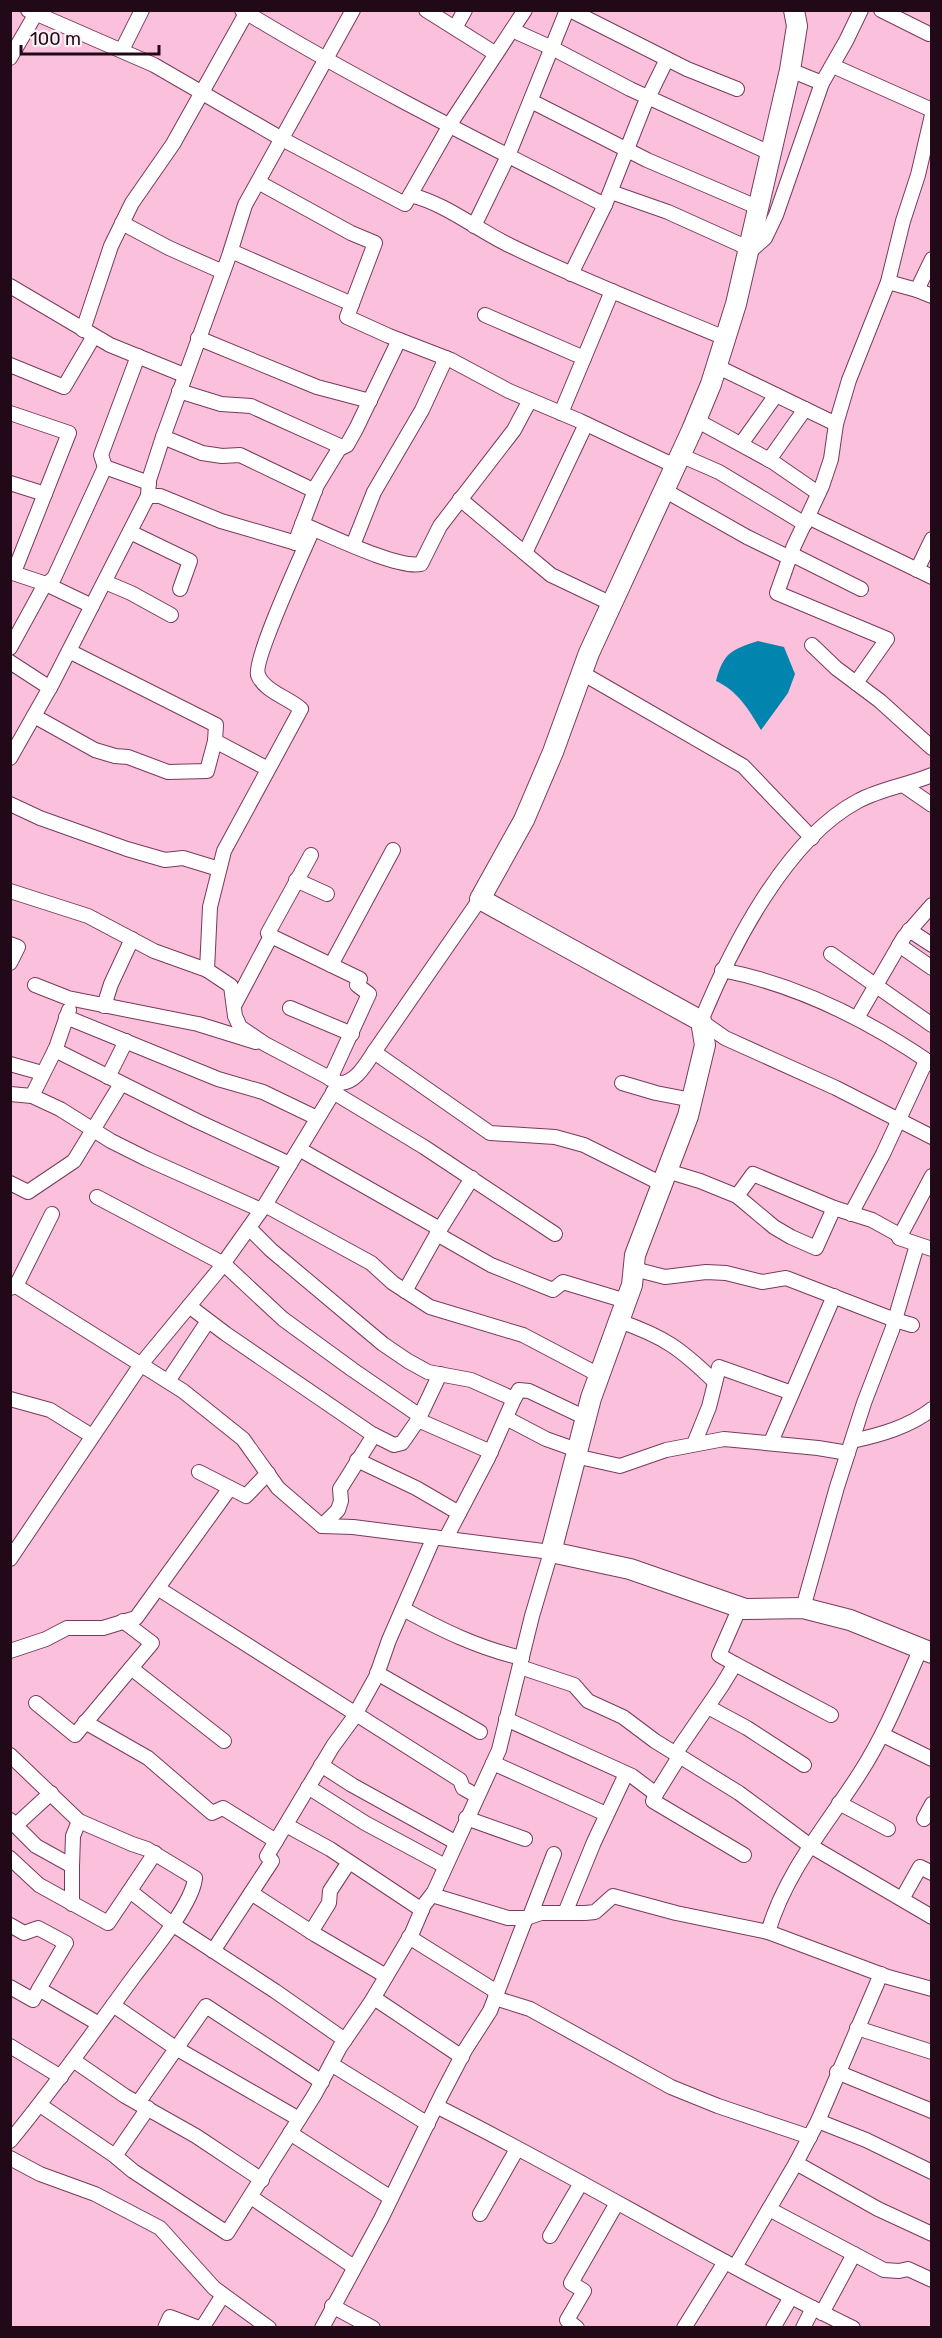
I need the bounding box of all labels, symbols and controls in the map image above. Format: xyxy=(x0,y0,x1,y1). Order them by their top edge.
scale bar xyxy=(21,18,159,56)
text: 100 m xyxy=(30,28,81,50)

